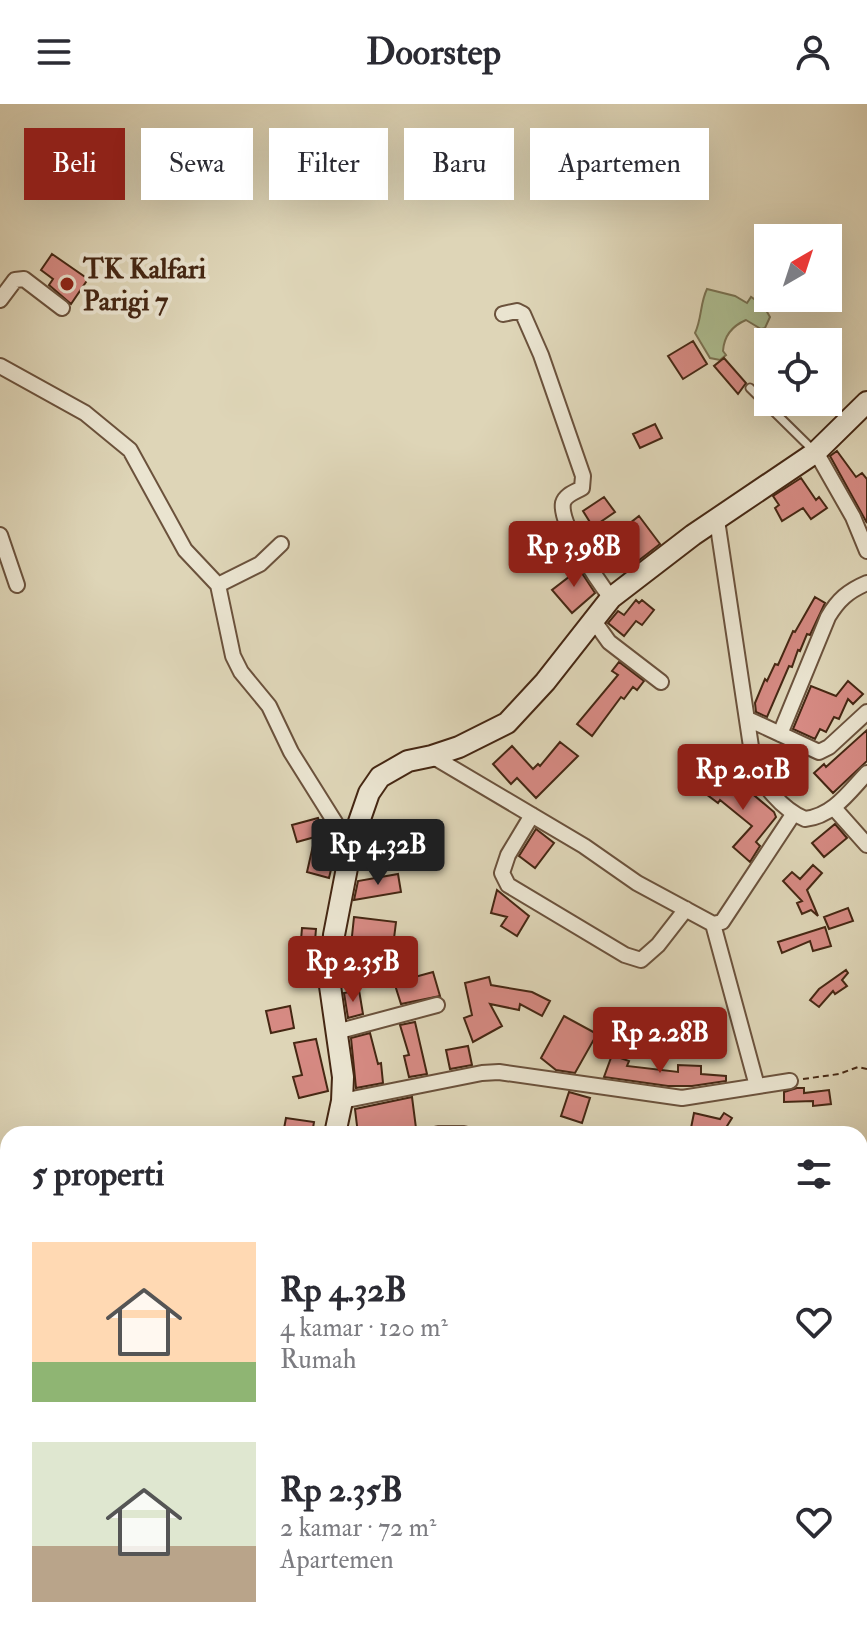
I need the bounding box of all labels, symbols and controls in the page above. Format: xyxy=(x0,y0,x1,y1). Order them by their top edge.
icon: menu xyxy=(32,30,76,74)
text: Doorstep xyxy=(366,30,501,75)
icon: person xyxy=(791,30,835,74)
chip: Beli xyxy=(24,128,125,200)
chip: Sewa xyxy=(141,128,253,200)
chip: Filter xyxy=(269,128,388,200)
chip: Baru xyxy=(404,128,514,200)
chip: Apartemen xyxy=(530,128,709,200)
north arrow xyxy=(754,224,842,312)
map controls xyxy=(754,224,842,416)
place label: TK Kalfari Parigi 7 xyxy=(82,252,207,319)
marker: TK Kalfari Parigi 7 xyxy=(58,275,76,293)
button: locate xyxy=(754,328,842,416)
pin: Rp 3.98B xyxy=(491,521,657,589)
text: Rp 3.98B xyxy=(527,531,621,563)
pin: Rp 2.01B xyxy=(660,744,826,812)
text: Rp 2.01B xyxy=(696,754,790,786)
pin: Rp 4.32B xyxy=(295,819,461,887)
text: Rp 4.32B xyxy=(329,829,427,861)
pin: Rp 2.35B xyxy=(270,936,436,1004)
text: Rp 2.35B xyxy=(306,946,400,978)
pin: Rp 2.28B xyxy=(577,1007,743,1075)
text: Rp 2.28B xyxy=(611,1017,709,1049)
icon: filters xyxy=(792,1152,836,1196)
text: 5 properti xyxy=(32,1153,164,1196)
text: Rp 4.32B xyxy=(280,1269,407,1312)
icon: home xyxy=(96,1274,192,1370)
icon: heart xyxy=(792,1300,836,1344)
text: 4 kamar · 120 m² xyxy=(280,1312,448,1344)
text: Rumah xyxy=(280,1344,356,1376)
text: Rp 2.35B xyxy=(280,1469,403,1512)
icon: home xyxy=(96,1474,192,1570)
icon: heart xyxy=(792,1500,836,1544)
text: 2 kamar · 72 m² xyxy=(280,1512,436,1544)
text: Apartemen xyxy=(280,1544,394,1576)

